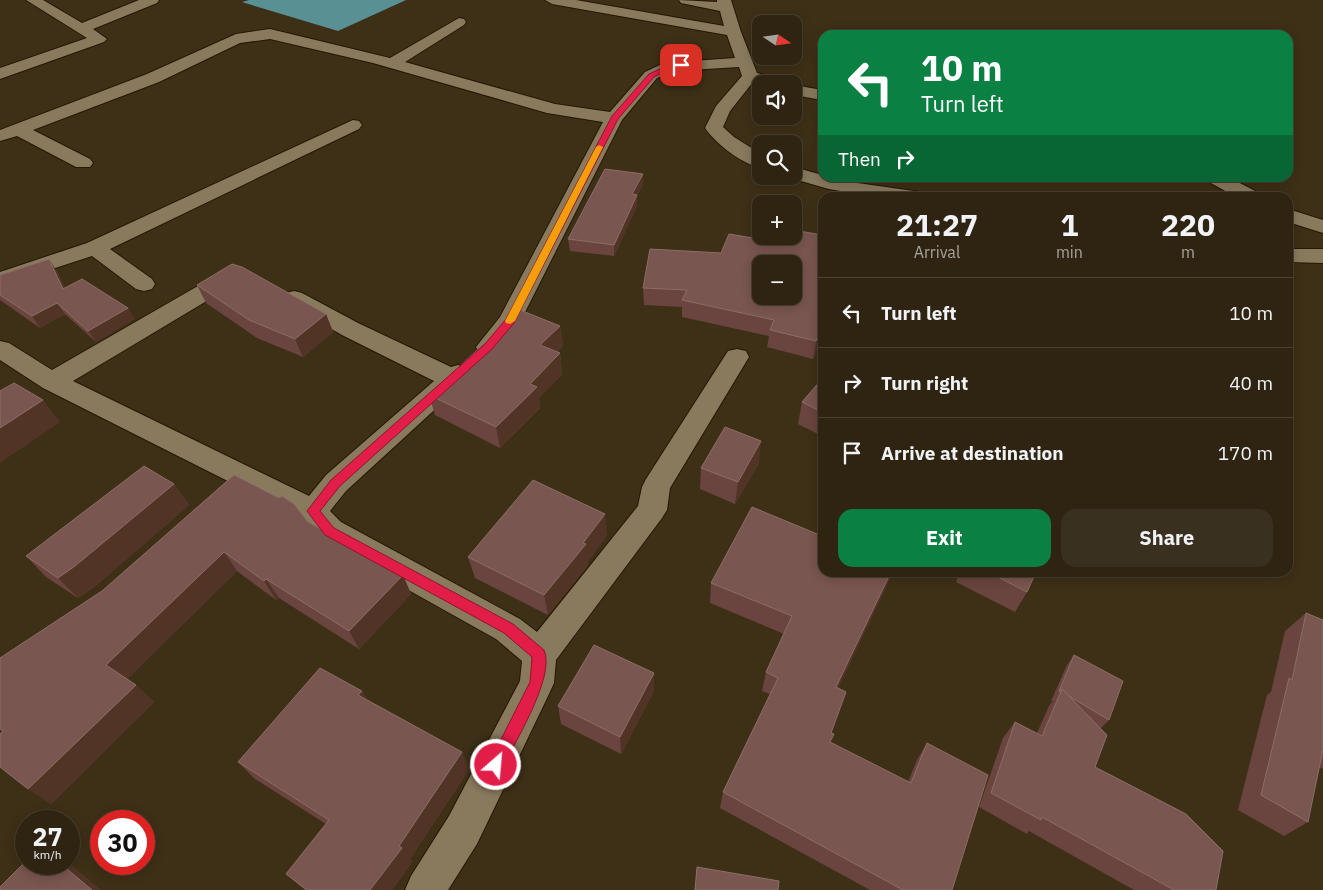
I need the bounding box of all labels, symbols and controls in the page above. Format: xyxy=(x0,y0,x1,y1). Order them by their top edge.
north arrow xyxy=(752,15,802,65)
map controls xyxy=(752,15,802,305)
pin xyxy=(660,44,702,86)
text: 10 m xyxy=(921,45,1003,91)
icon: left xyxy=(838,50,903,115)
icon: arrive xyxy=(667,51,695,79)
button: sound xyxy=(752,75,802,125)
text: Turn left xyxy=(921,89,1004,118)
button: search xyxy=(752,135,802,185)
icon: right xyxy=(891,145,919,173)
text: Then xyxy=(838,147,881,171)
button: + xyxy=(752,195,802,245)
text: 21:27 xyxy=(896,205,978,244)
text: 1 xyxy=(1060,205,1078,244)
text: 220 xyxy=(1161,205,1215,244)
text: Arrival xyxy=(914,242,960,262)
text: min xyxy=(1056,242,1083,262)
text: m xyxy=(1181,242,1195,262)
button: − xyxy=(752,255,802,305)
icon: left xyxy=(838,299,866,327)
text: Turn left xyxy=(881,301,957,325)
text: 10 m xyxy=(1229,301,1273,325)
icon: right xyxy=(838,369,866,397)
text: Turn right xyxy=(881,371,968,395)
text: 40 m xyxy=(1229,371,1273,395)
icon: arrive xyxy=(838,439,866,467)
text: Arrive at destination xyxy=(881,441,1064,465)
text: 170 m xyxy=(1218,441,1273,465)
button: Exit xyxy=(838,509,1051,567)
button: Share xyxy=(1061,509,1273,567)
position arrow xyxy=(469,738,521,790)
speed limit sign: 30 xyxy=(90,810,155,875)
text: 27 xyxy=(32,820,63,853)
text: km/h xyxy=(33,847,62,862)

